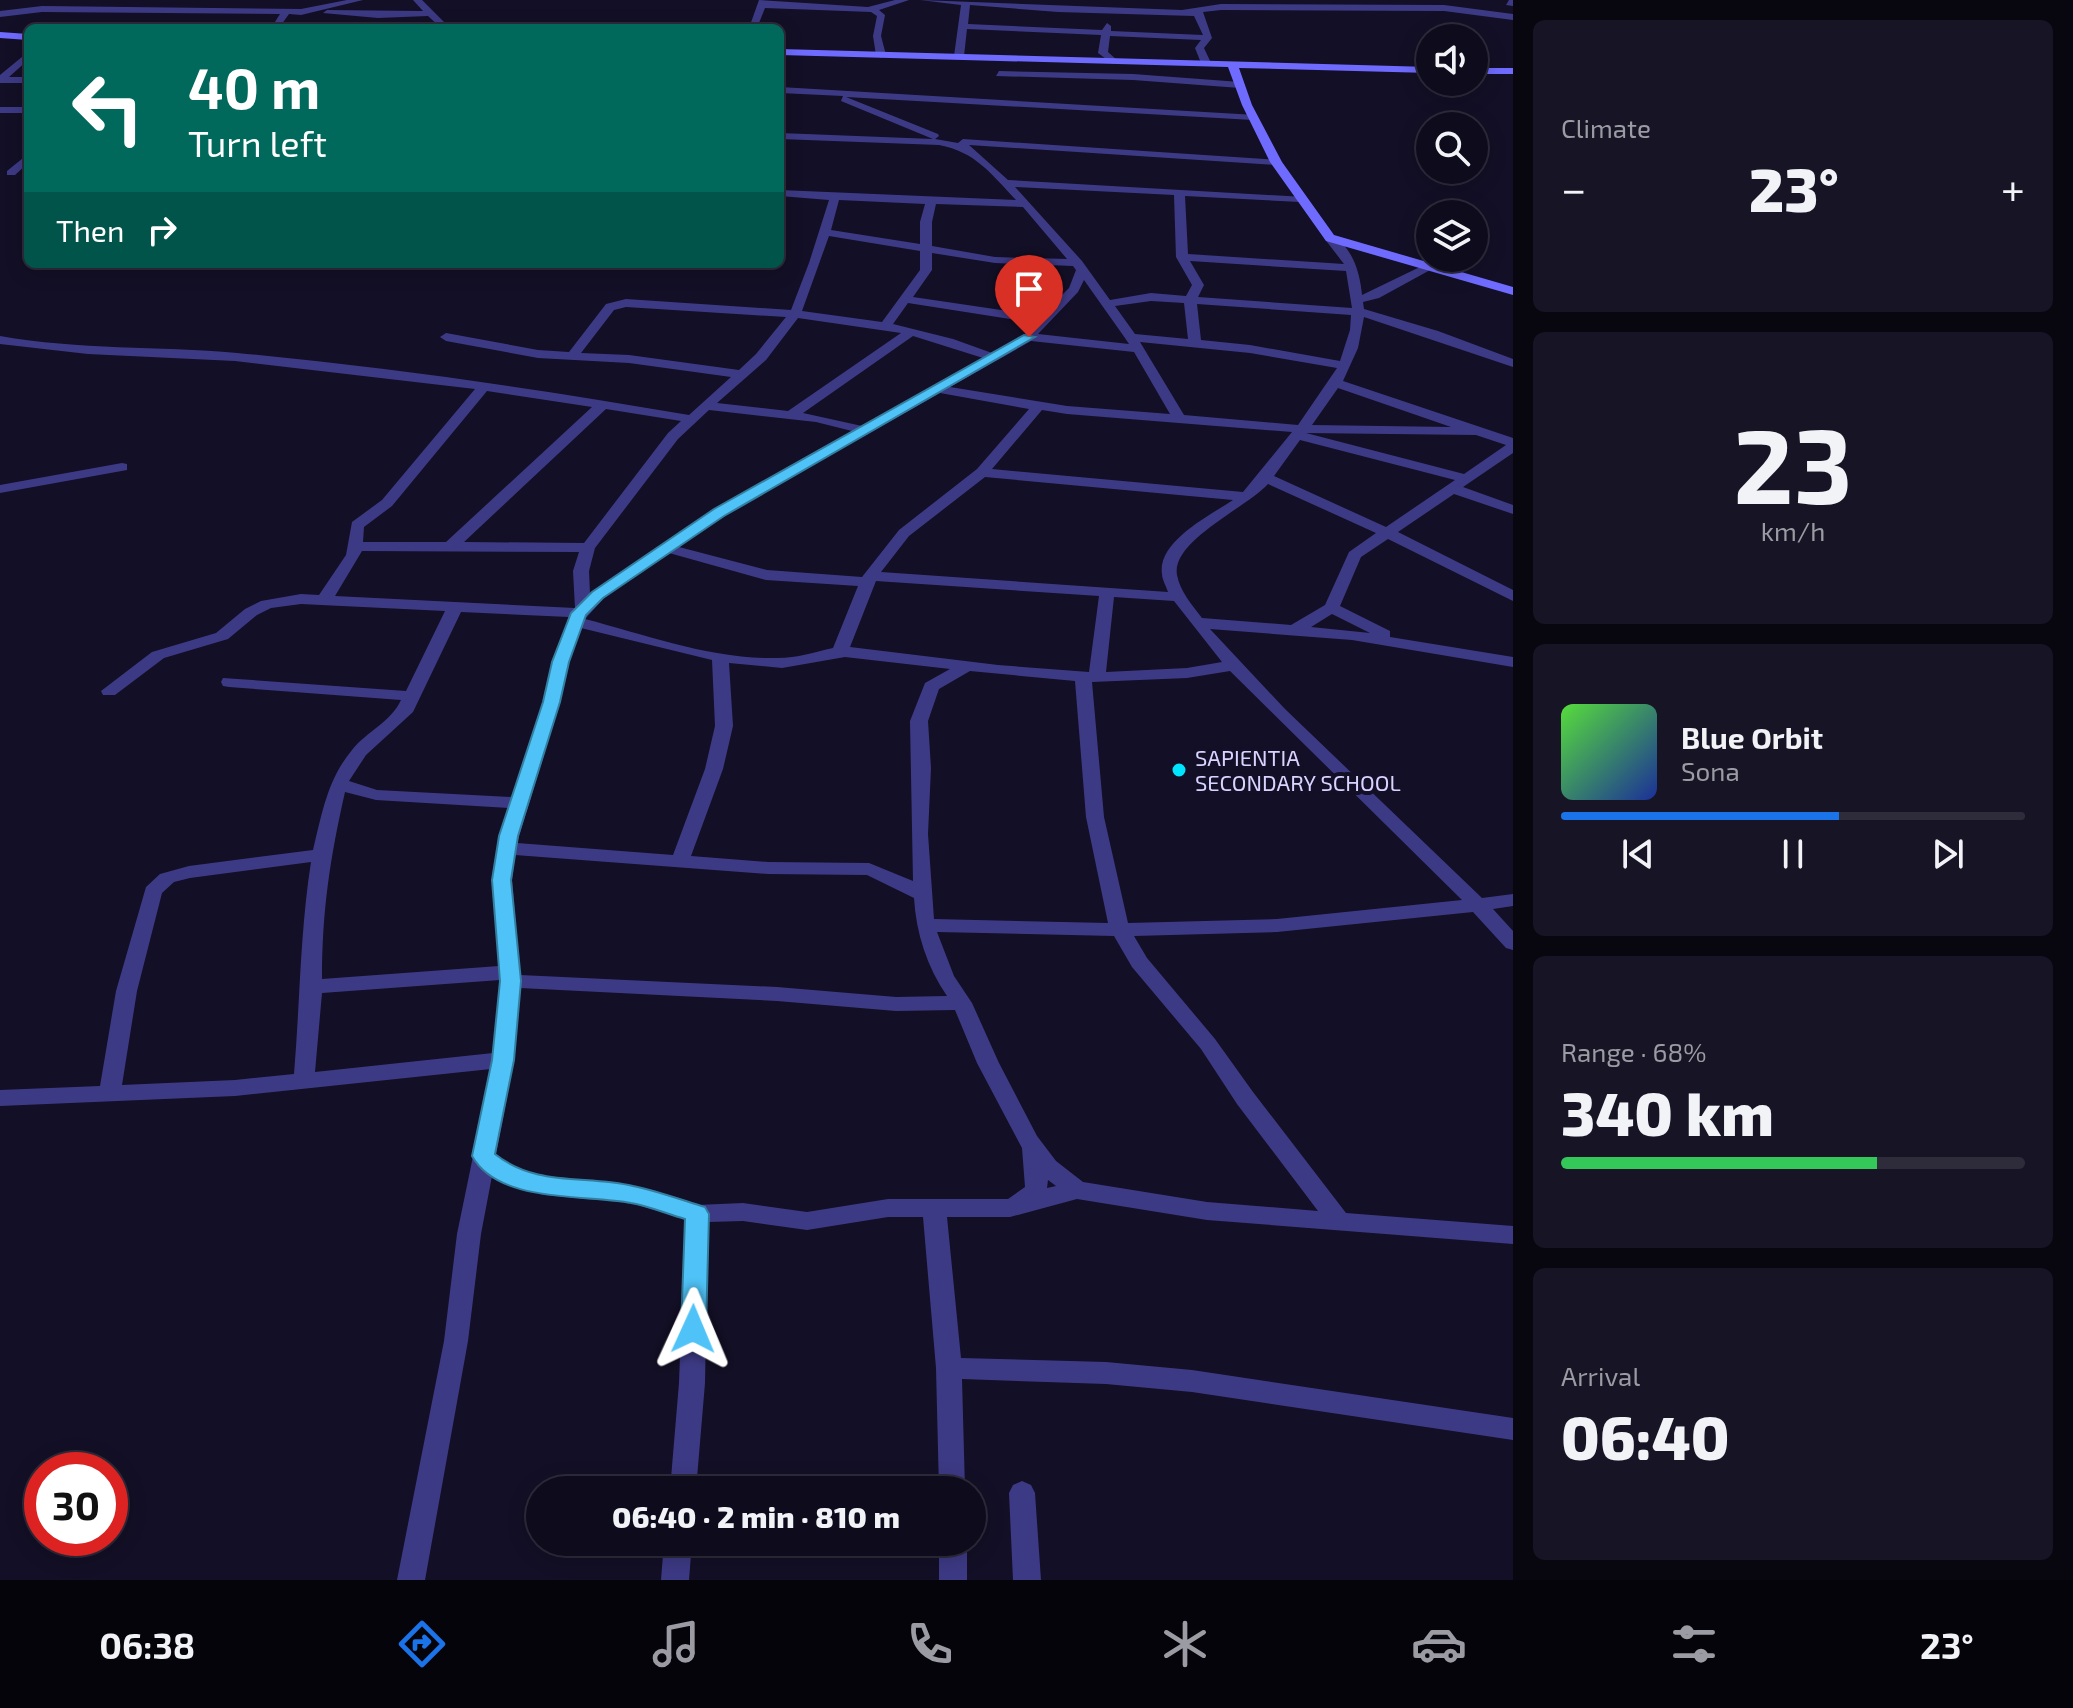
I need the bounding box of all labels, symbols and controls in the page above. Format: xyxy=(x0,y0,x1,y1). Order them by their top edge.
map controls xyxy=(1416,24,1488,272)
button: sound xyxy=(1416,24,1488,96)
text: 40 m xyxy=(188,53,320,120)
icon: left xyxy=(56,56,160,160)
button: search xyxy=(1416,112,1488,184)
text: Climate xyxy=(1561,112,1651,143)
text: Turn left xyxy=(188,121,327,164)
text: 23° xyxy=(1749,152,1839,224)
text: − xyxy=(1561,161,1587,214)
text: + xyxy=(2001,161,2025,214)
button: layers xyxy=(1416,200,1488,272)
icon: right xyxy=(140,208,184,252)
text: Then xyxy=(56,212,124,248)
pin xyxy=(995,255,1063,337)
icon: arrive xyxy=(1007,267,1051,311)
text: 23 xyxy=(1733,400,1853,525)
text: km/h xyxy=(1761,515,1825,546)
text: Blue Orbit xyxy=(1681,719,1823,755)
place label: SAPIENTIA SECONDARY SCHOOL xyxy=(1195,744,1401,795)
text: Sona xyxy=(1681,755,1740,786)
marker: SAPIENTIA SECONDARY SCHOOL xyxy=(1170,761,1188,779)
icon: previous xyxy=(1616,832,1660,876)
icon: pause xyxy=(1771,832,1815,876)
icon: next xyxy=(1926,832,1970,876)
text: Range · 68% xyxy=(1561,1036,1706,1067)
text: 340 km xyxy=(1561,1076,1774,1148)
position arrow xyxy=(651,1287,735,1371)
text: Arrival xyxy=(1561,1360,1640,1391)
text: 06:40 xyxy=(1561,1400,1730,1472)
speed limit sign: 30 xyxy=(24,1452,128,1556)
text: 06:40 · 2 min · 810 m xyxy=(612,1498,900,1534)
icon: directions xyxy=(394,1616,450,1672)
icon: music xyxy=(648,1616,704,1672)
icon: phone xyxy=(902,1616,958,1672)
icon: climate xyxy=(1157,1616,1213,1672)
icon: car xyxy=(1411,1616,1467,1672)
icon: filters xyxy=(1666,1616,1722,1672)
text: 06:38 xyxy=(99,1623,195,1666)
text: 23° xyxy=(1920,1623,1974,1666)

